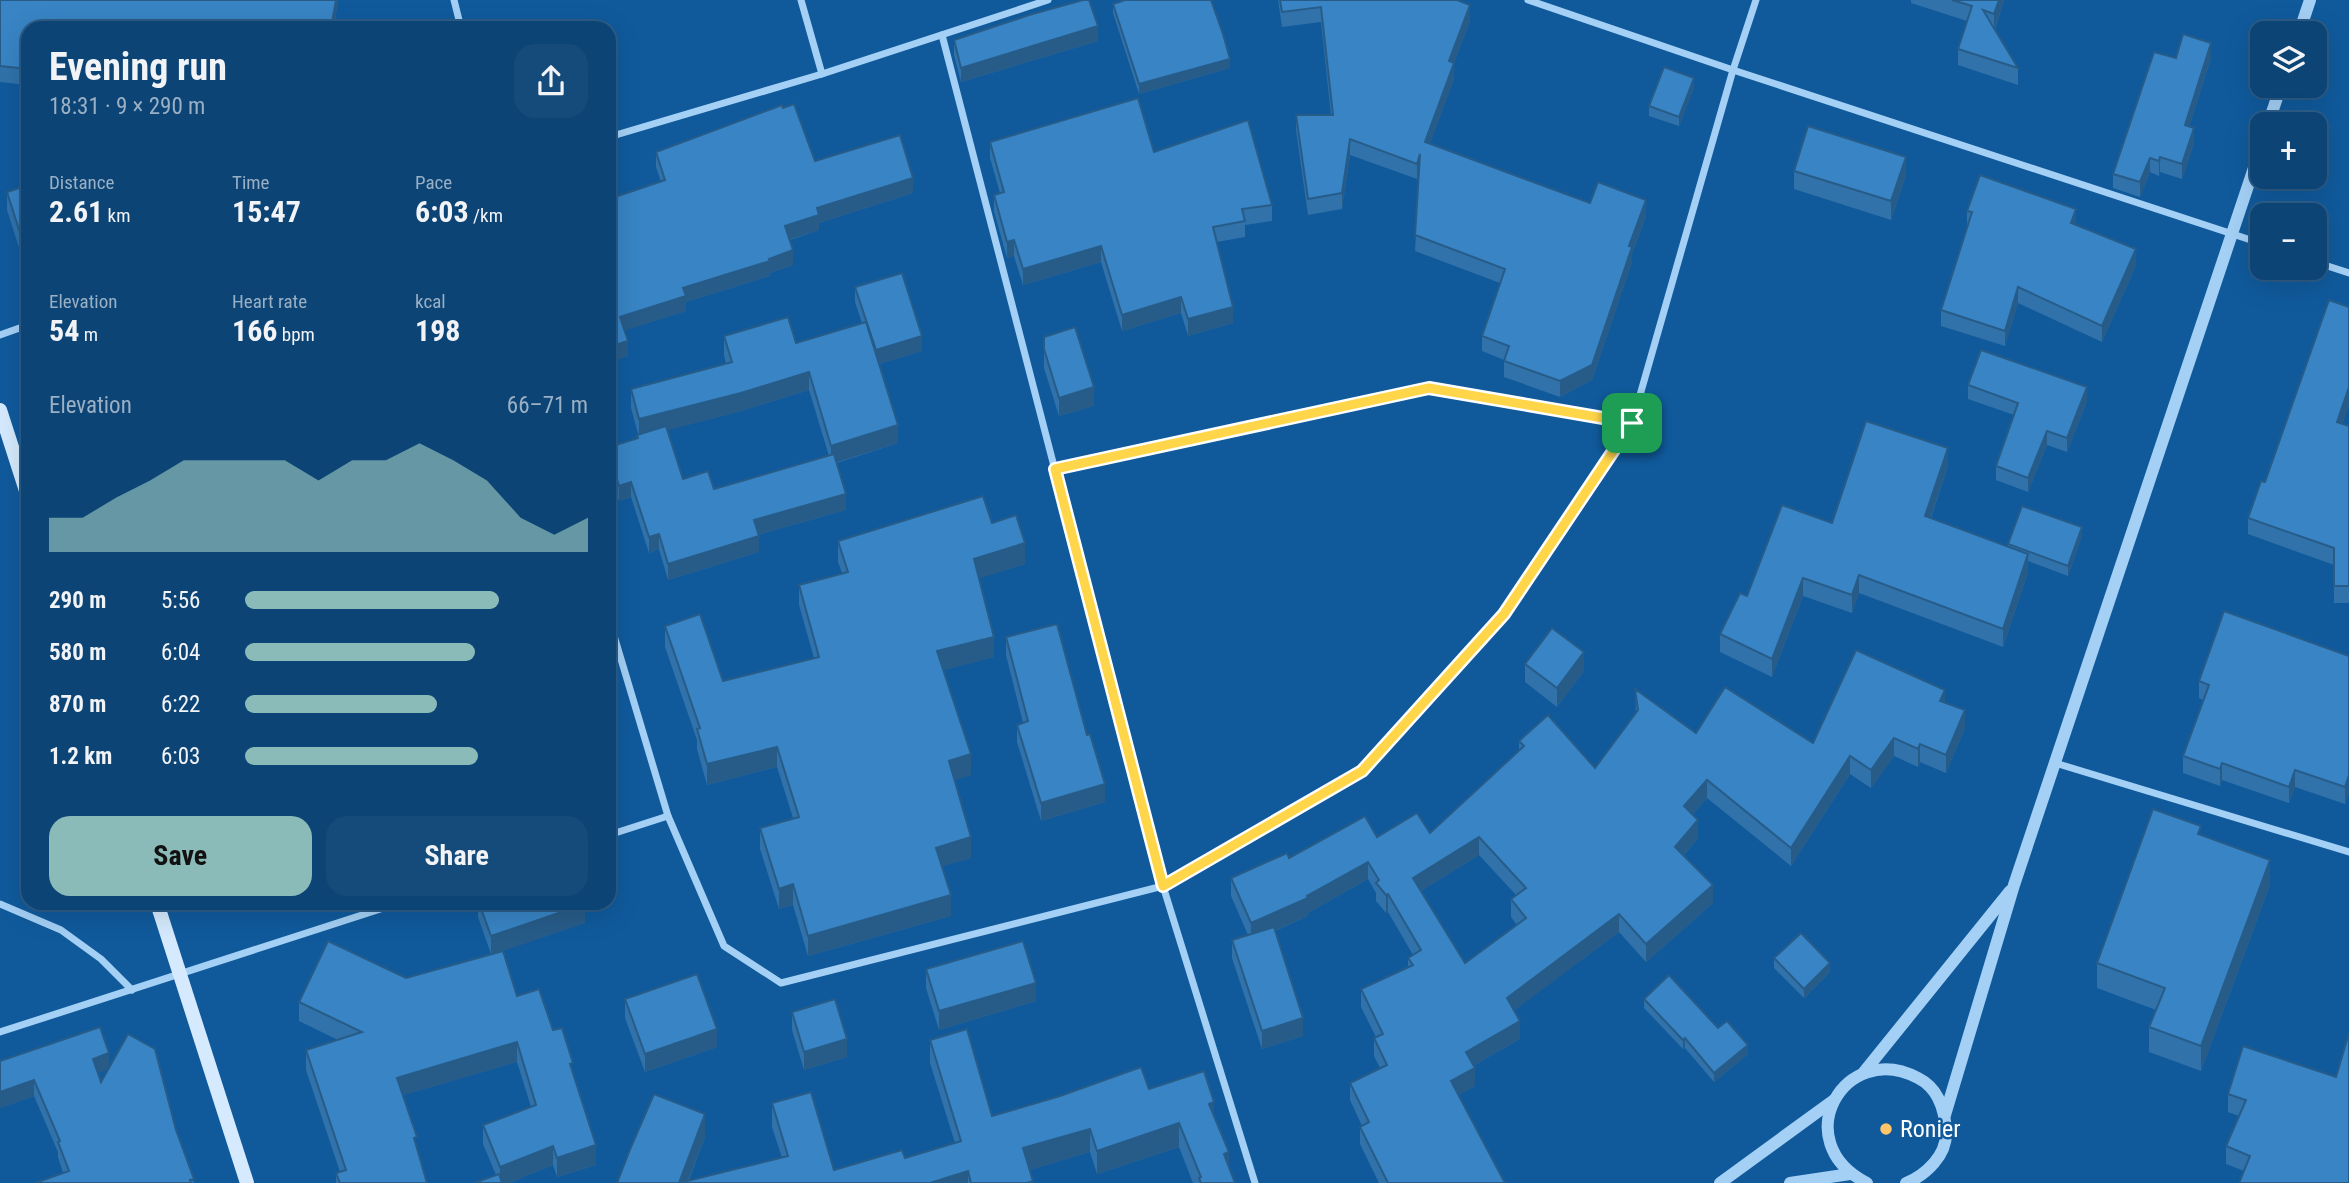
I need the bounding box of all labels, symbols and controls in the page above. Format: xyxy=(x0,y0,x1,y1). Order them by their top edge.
map controls xyxy=(2250,21,2327,280)
button: layers xyxy=(2250,21,2327,98)
button: share xyxy=(514,44,588,118)
text: Evening run xyxy=(49,45,227,89)
text: 18:31 · 9 × 290 m xyxy=(49,93,205,120)
button: + xyxy=(2250,112,2327,189)
text: Distance xyxy=(49,171,114,194)
text: Time xyxy=(232,171,269,194)
text: Pace xyxy=(415,171,452,194)
text: 2.61 xyxy=(49,194,103,229)
text: 15:47 xyxy=(232,194,301,229)
text: 6:03 xyxy=(415,194,469,229)
button: − xyxy=(2250,203,2327,280)
text: km xyxy=(103,204,130,227)
text: /km xyxy=(469,204,503,227)
text: Elevation xyxy=(49,290,117,313)
text: Heart rate xyxy=(232,290,307,313)
text: kcal xyxy=(415,290,446,313)
text: 54 xyxy=(49,313,79,348)
text: 166 xyxy=(232,313,277,348)
text: 198 xyxy=(415,313,460,348)
text: m xyxy=(79,323,98,346)
text: bpm xyxy=(277,323,315,346)
text: Elevation xyxy=(49,392,132,419)
text: 66–71 m xyxy=(507,392,588,419)
pin xyxy=(1602,393,1662,453)
icon: arrive xyxy=(1613,404,1651,442)
text: 290 m xyxy=(49,587,106,614)
text: 5:56 xyxy=(161,587,200,614)
text: 580 m xyxy=(49,639,106,666)
text: 6:04 xyxy=(161,639,200,666)
text: 870 m xyxy=(49,691,106,718)
text: 6:22 xyxy=(161,691,200,718)
text: 1.2 km xyxy=(49,743,112,770)
text: 6:03 xyxy=(161,743,200,770)
button: Save xyxy=(49,816,312,896)
button: Share xyxy=(326,816,588,896)
place label: Ronier xyxy=(1900,1115,1960,1143)
marker: Ronier xyxy=(1878,1121,1894,1137)

